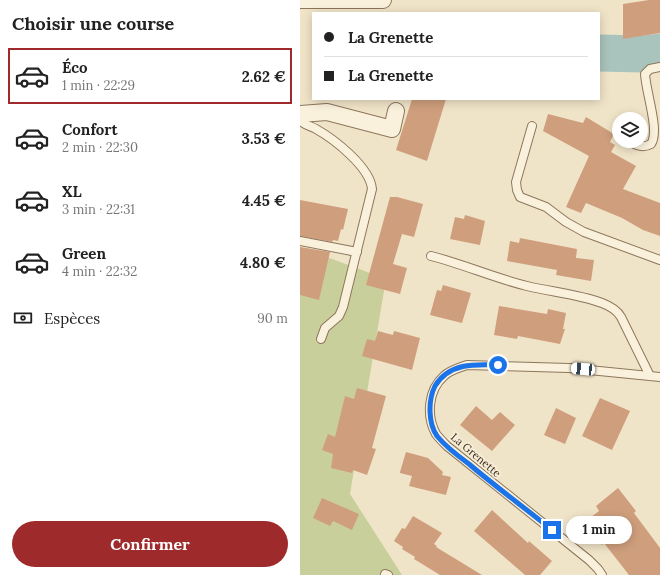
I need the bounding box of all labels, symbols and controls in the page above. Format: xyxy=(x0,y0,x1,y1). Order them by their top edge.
text: Choisir une course xyxy=(12,12,174,35)
text: La Grenette xyxy=(348,28,433,47)
icon: car xyxy=(14,58,50,94)
text: Éco xyxy=(62,58,88,77)
text: La Grenette xyxy=(348,66,433,85)
text: 2.62 € xyxy=(242,67,286,86)
text: 1 min · 22:29 xyxy=(62,77,135,94)
map controls xyxy=(612,112,648,148)
button: layers xyxy=(612,112,648,148)
icon: car xyxy=(14,120,50,156)
text: Confort xyxy=(62,120,118,139)
text: 3.53 € xyxy=(242,129,286,148)
text: 2 min · 22:30 xyxy=(62,139,138,156)
icon: car xyxy=(14,182,50,218)
text: XL xyxy=(62,182,82,201)
text: 4.45 € xyxy=(242,191,286,210)
text: 3 min · 22:31 xyxy=(62,201,135,218)
icon: car xyxy=(14,244,50,280)
text: Green xyxy=(62,244,106,263)
text: 4.80 € xyxy=(240,253,286,272)
text: 4 min · 22:32 xyxy=(62,263,137,280)
icon: cash xyxy=(12,307,34,329)
text: Espèces xyxy=(44,309,100,328)
text: 90 m xyxy=(257,310,288,327)
route start xyxy=(489,356,507,374)
car xyxy=(571,362,595,376)
street label: La Grenette xyxy=(448,430,504,480)
callout: 1 min xyxy=(566,516,632,544)
button: Confirmer xyxy=(12,521,288,567)
route end xyxy=(543,521,561,539)
text: 1 min xyxy=(582,521,616,538)

